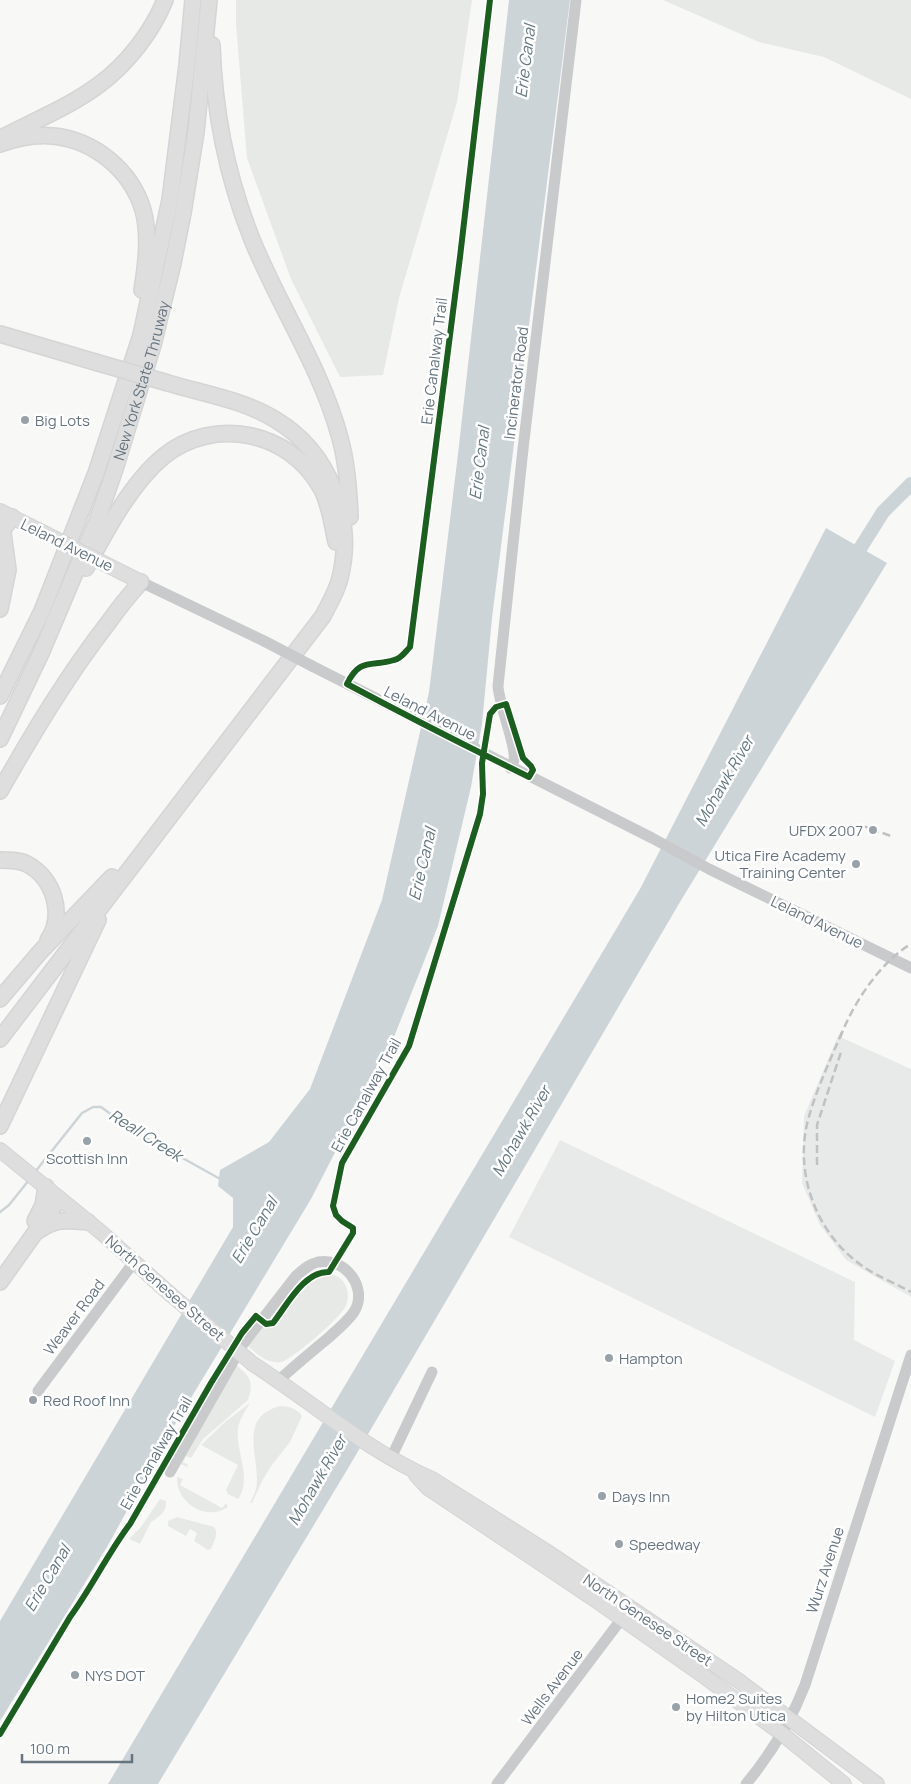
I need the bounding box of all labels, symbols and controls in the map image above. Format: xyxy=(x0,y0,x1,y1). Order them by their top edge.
water label: Erie Canal xyxy=(510,21,541,99)
street label: Erie Canalway Trail xyxy=(416,296,452,426)
street label: New York State Thruway xyxy=(108,298,174,463)
street label: Incinerator Road xyxy=(499,325,533,441)
place label: Big Lots xyxy=(35,410,90,431)
marker: Big Lots xyxy=(19,414,31,426)
water label: Erie Canal xyxy=(464,423,495,501)
street label: Leland Avenue xyxy=(17,514,117,577)
street label: Leland Avenue xyxy=(381,681,480,745)
water label: Mohawk River xyxy=(689,730,760,830)
place label: UFDX 2007 xyxy=(789,820,863,841)
water label: Erie Canal xyxy=(403,823,442,902)
marker: UFDX 2007 xyxy=(867,824,879,836)
place label: Utica Fire Academy Training Center xyxy=(714,845,847,883)
marker: Utica Fire Academy Training Center xyxy=(850,858,862,870)
street label: Leland Avenue xyxy=(767,891,867,954)
street label: Erie Canalway Trail xyxy=(326,1034,406,1156)
water label: Mohawk River xyxy=(486,1080,557,1180)
water label: Reall Creek xyxy=(105,1104,189,1167)
marker: Scottish Inn xyxy=(81,1135,93,1147)
place label: Scottish Inn xyxy=(46,1148,128,1169)
water label: Erie Canal xyxy=(226,1191,284,1267)
street label: North Genesee Street xyxy=(101,1230,229,1346)
street label: Weaver Road xyxy=(39,1275,109,1359)
place label: Hampton xyxy=(619,1348,683,1369)
marker: Hampton xyxy=(603,1352,615,1364)
place label: Red Roof Inn xyxy=(43,1390,130,1411)
street label: Erie Canalway Trail xyxy=(115,1393,197,1513)
marker: Red Roof Inn xyxy=(27,1394,39,1406)
water label: Mohawk River xyxy=(282,1429,353,1529)
place label: Days Inn xyxy=(612,1486,670,1507)
marker: Days Inn xyxy=(596,1490,608,1502)
street label: Wurz Avenue xyxy=(801,1524,849,1616)
place label: Speedway xyxy=(629,1534,700,1555)
marker: Speedway xyxy=(613,1538,625,1550)
water label: Erie Canal xyxy=(19,1539,77,1615)
street label: North Genesee Street xyxy=(579,1569,717,1671)
street label: Wells Avenue xyxy=(516,1644,588,1730)
place label: NYS DOT xyxy=(85,1665,145,1686)
marker: NYS DOT xyxy=(69,1669,81,1681)
place label: Home2 Suites by Hilton Utica xyxy=(686,1688,786,1726)
marker: Home2 Suites by Hilton Utica xyxy=(670,1701,682,1713)
scale bar xyxy=(22,1732,132,1764)
text: 100 m xyxy=(30,1738,70,1759)

